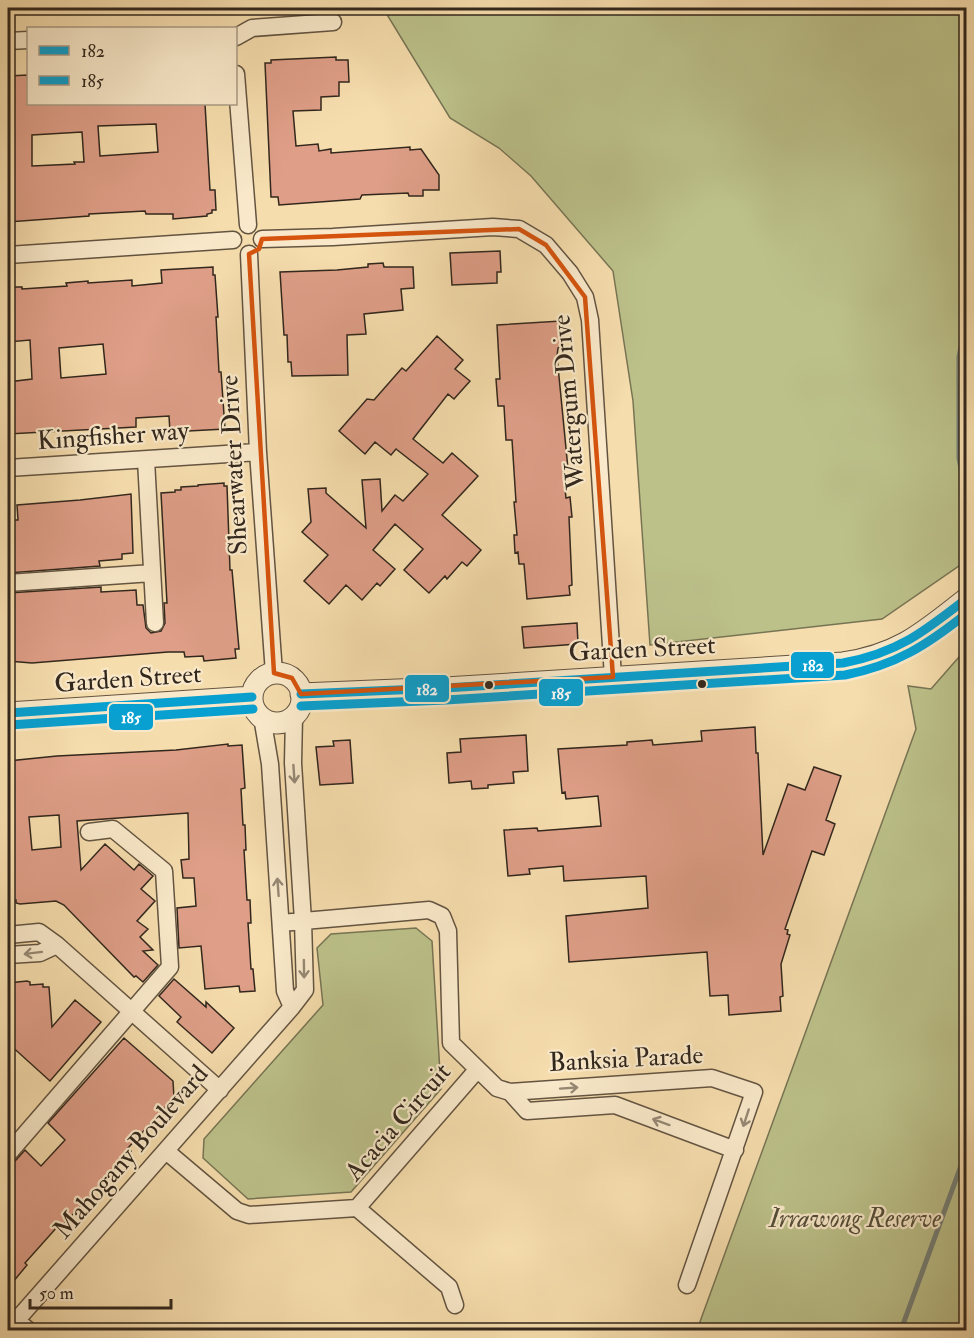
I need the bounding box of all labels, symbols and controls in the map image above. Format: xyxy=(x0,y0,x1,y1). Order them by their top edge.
legend xyxy=(27,27,237,105)
text: 182 xyxy=(81,40,105,63)
text: 185 xyxy=(81,70,104,93)
street label: Watergum Drive xyxy=(545,313,593,492)
street label: Shearwater Drive xyxy=(213,374,255,556)
street label: Kingfisher way xyxy=(36,415,190,457)
street label: Garden Street xyxy=(568,629,716,669)
line badge: 182 xyxy=(790,651,835,679)
text: 182 xyxy=(802,656,824,676)
street label: Garden Street xyxy=(53,658,203,700)
line badge: 182 xyxy=(404,674,450,703)
line badge: 185 xyxy=(538,678,584,707)
unlabelled marker xyxy=(696,678,708,690)
unlabelled marker xyxy=(483,679,495,691)
text: 182 xyxy=(416,680,438,700)
text: 185 xyxy=(551,684,572,704)
line badge: 185 xyxy=(108,703,154,731)
text: 185 xyxy=(121,708,142,728)
one-way arrow xyxy=(288,763,299,783)
one-way arrow xyxy=(273,878,284,898)
one-way arrow xyxy=(24,947,43,958)
one-way arrow xyxy=(298,958,310,978)
street label: Banksia Parade xyxy=(548,1039,704,1079)
street label: Acacia Circuit xyxy=(337,1057,458,1188)
street label: Mahogany Boulevard xyxy=(47,1058,215,1245)
one-way arrow xyxy=(558,1082,578,1093)
one-way arrow xyxy=(739,1108,750,1127)
one-way arrow xyxy=(652,1116,671,1127)
park label: Irrawong Reserve xyxy=(767,1203,941,1235)
scale bar xyxy=(30,1272,171,1310)
text: 50 m xyxy=(39,1282,74,1305)

